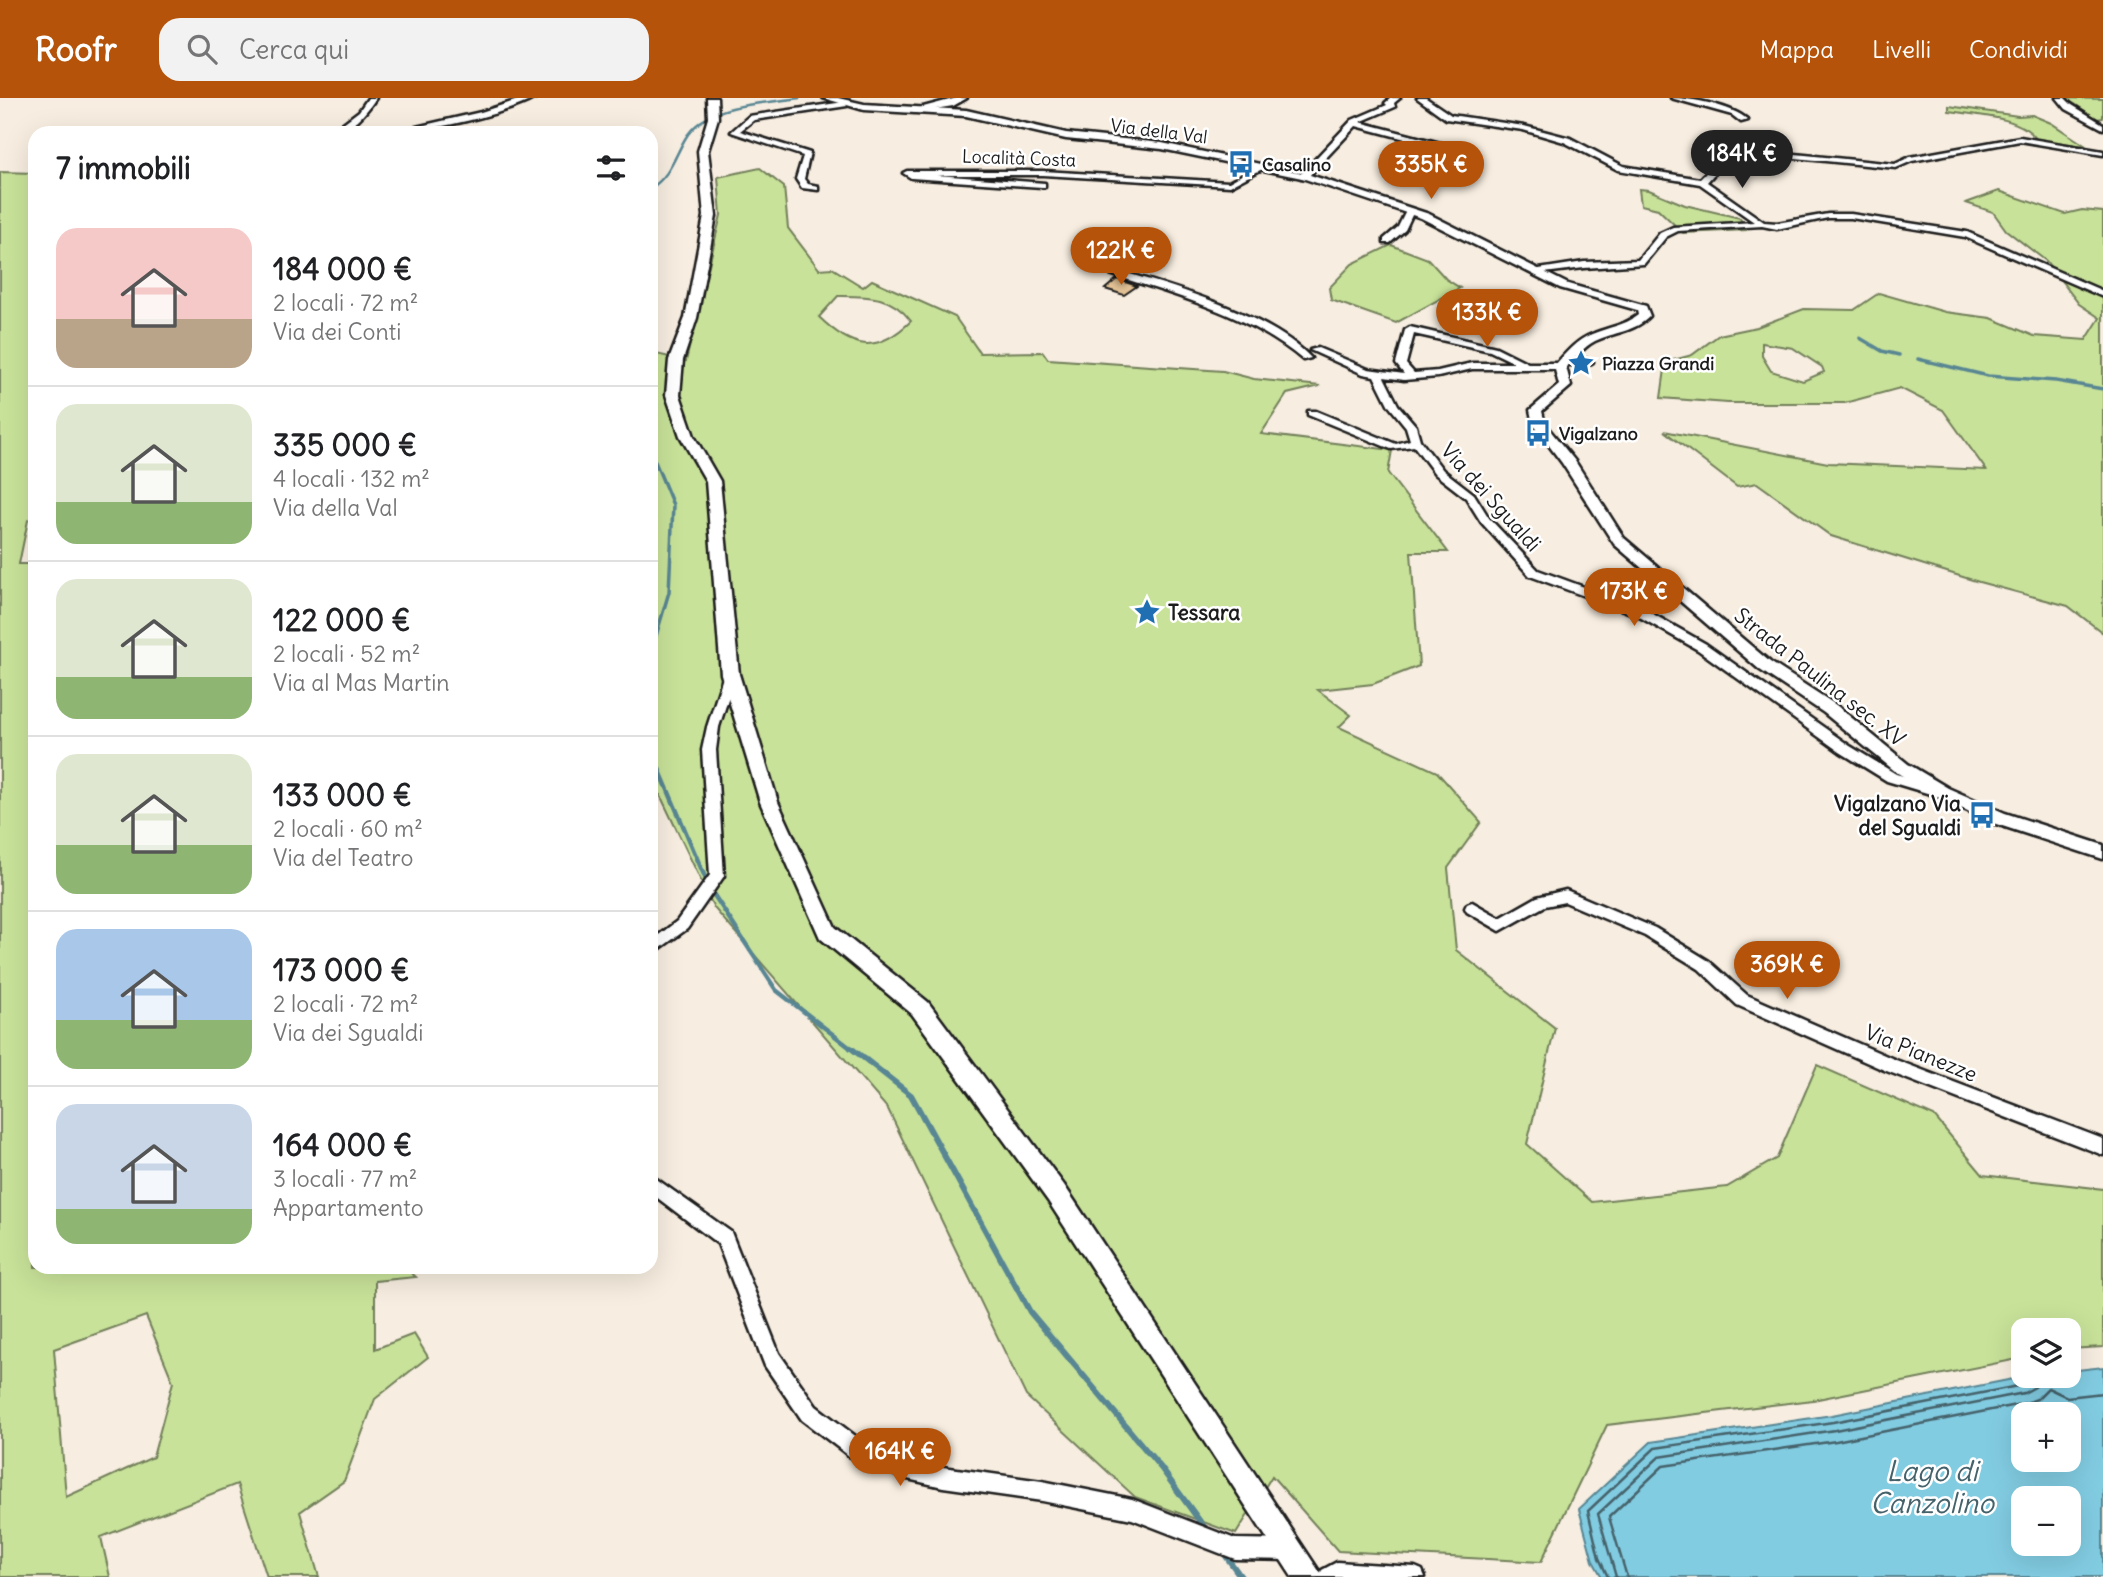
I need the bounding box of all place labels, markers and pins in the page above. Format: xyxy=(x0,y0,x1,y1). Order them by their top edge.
pin: 184K € xyxy=(1685,130,1799,190)
pin: 335K € xyxy=(1374,141,1488,201)
bus stop icon: Casalino xyxy=(1226,149,1256,179)
place label: Casalino xyxy=(1262,153,1331,176)
pin: 122K € xyxy=(1064,228,1178,287)
pin: 133K € xyxy=(1430,289,1544,349)
place icon: Piazza Grandi xyxy=(1566,348,1596,378)
place label: Piazza Grandi xyxy=(1602,352,1714,375)
bus stop icon: Vigalzano xyxy=(1523,418,1553,448)
place label: Vigalzano xyxy=(1559,422,1638,445)
pin: 173K € xyxy=(1577,568,1691,628)
place icon: Tessara xyxy=(1132,597,1162,627)
place label: Tessara xyxy=(1168,599,1240,626)
place label: Vigalzano Via del Sgualdi xyxy=(1834,790,1961,841)
bus stop icon: Vigalzano Via del Sgualdi xyxy=(1967,800,1997,830)
pin: 369K € xyxy=(1730,942,1844,1001)
pin: 164K € xyxy=(843,1428,957,1488)

